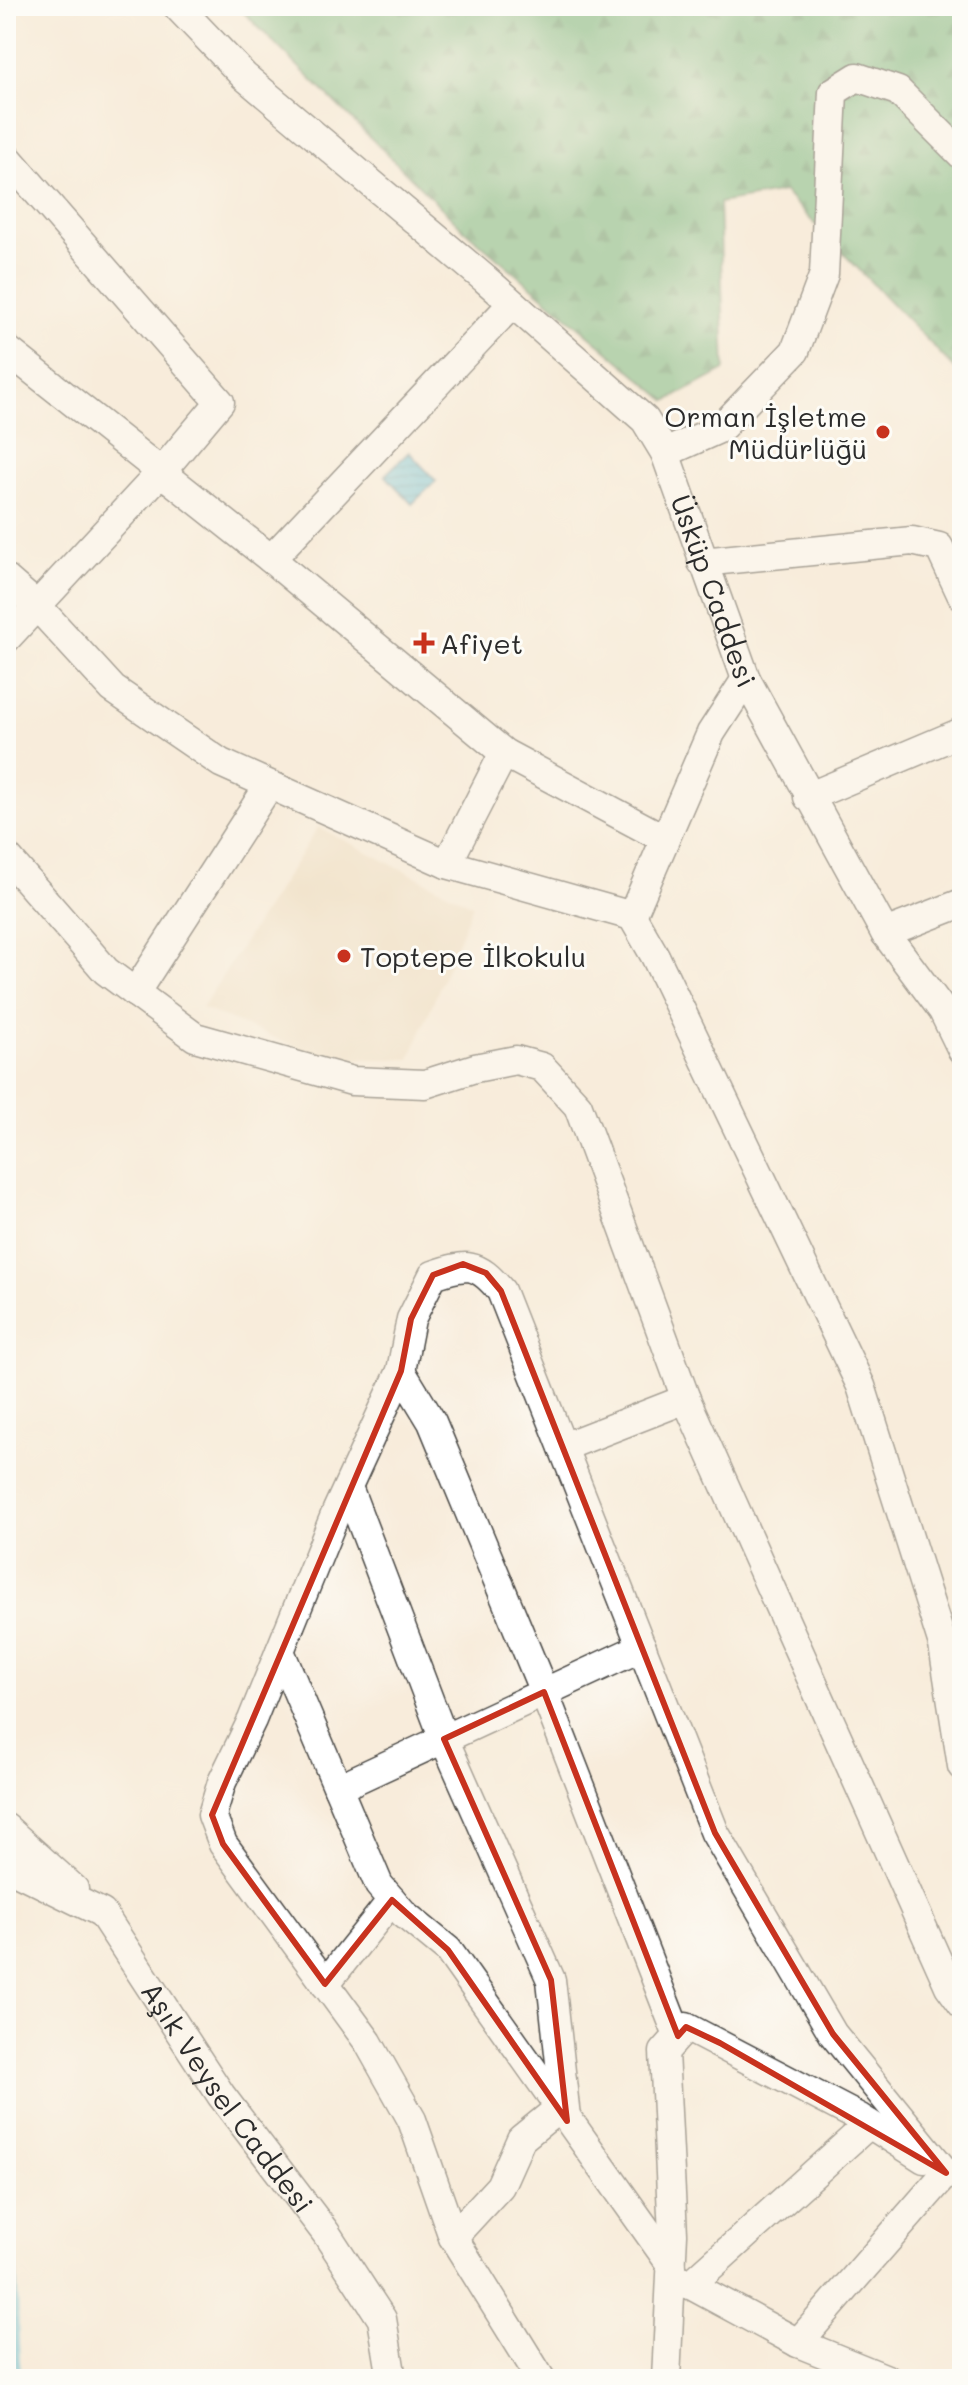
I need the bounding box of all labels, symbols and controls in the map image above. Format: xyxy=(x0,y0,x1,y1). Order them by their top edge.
place label: Orman İşletme Müdürlüğü xyxy=(664,398,867,466)
marker: Orman İşletme Müdürlüğü xyxy=(874,423,892,441)
street label: Üsküp Caddesi xyxy=(663,490,765,694)
place label: Afiyet xyxy=(440,625,523,661)
marker: Afiyet xyxy=(415,634,433,652)
place label: Toptepe İlkokulu xyxy=(360,938,586,974)
marker: Toptepe İlkokulu xyxy=(335,947,353,965)
street label: Aşık Veysel Caddesi xyxy=(134,1975,322,2220)

